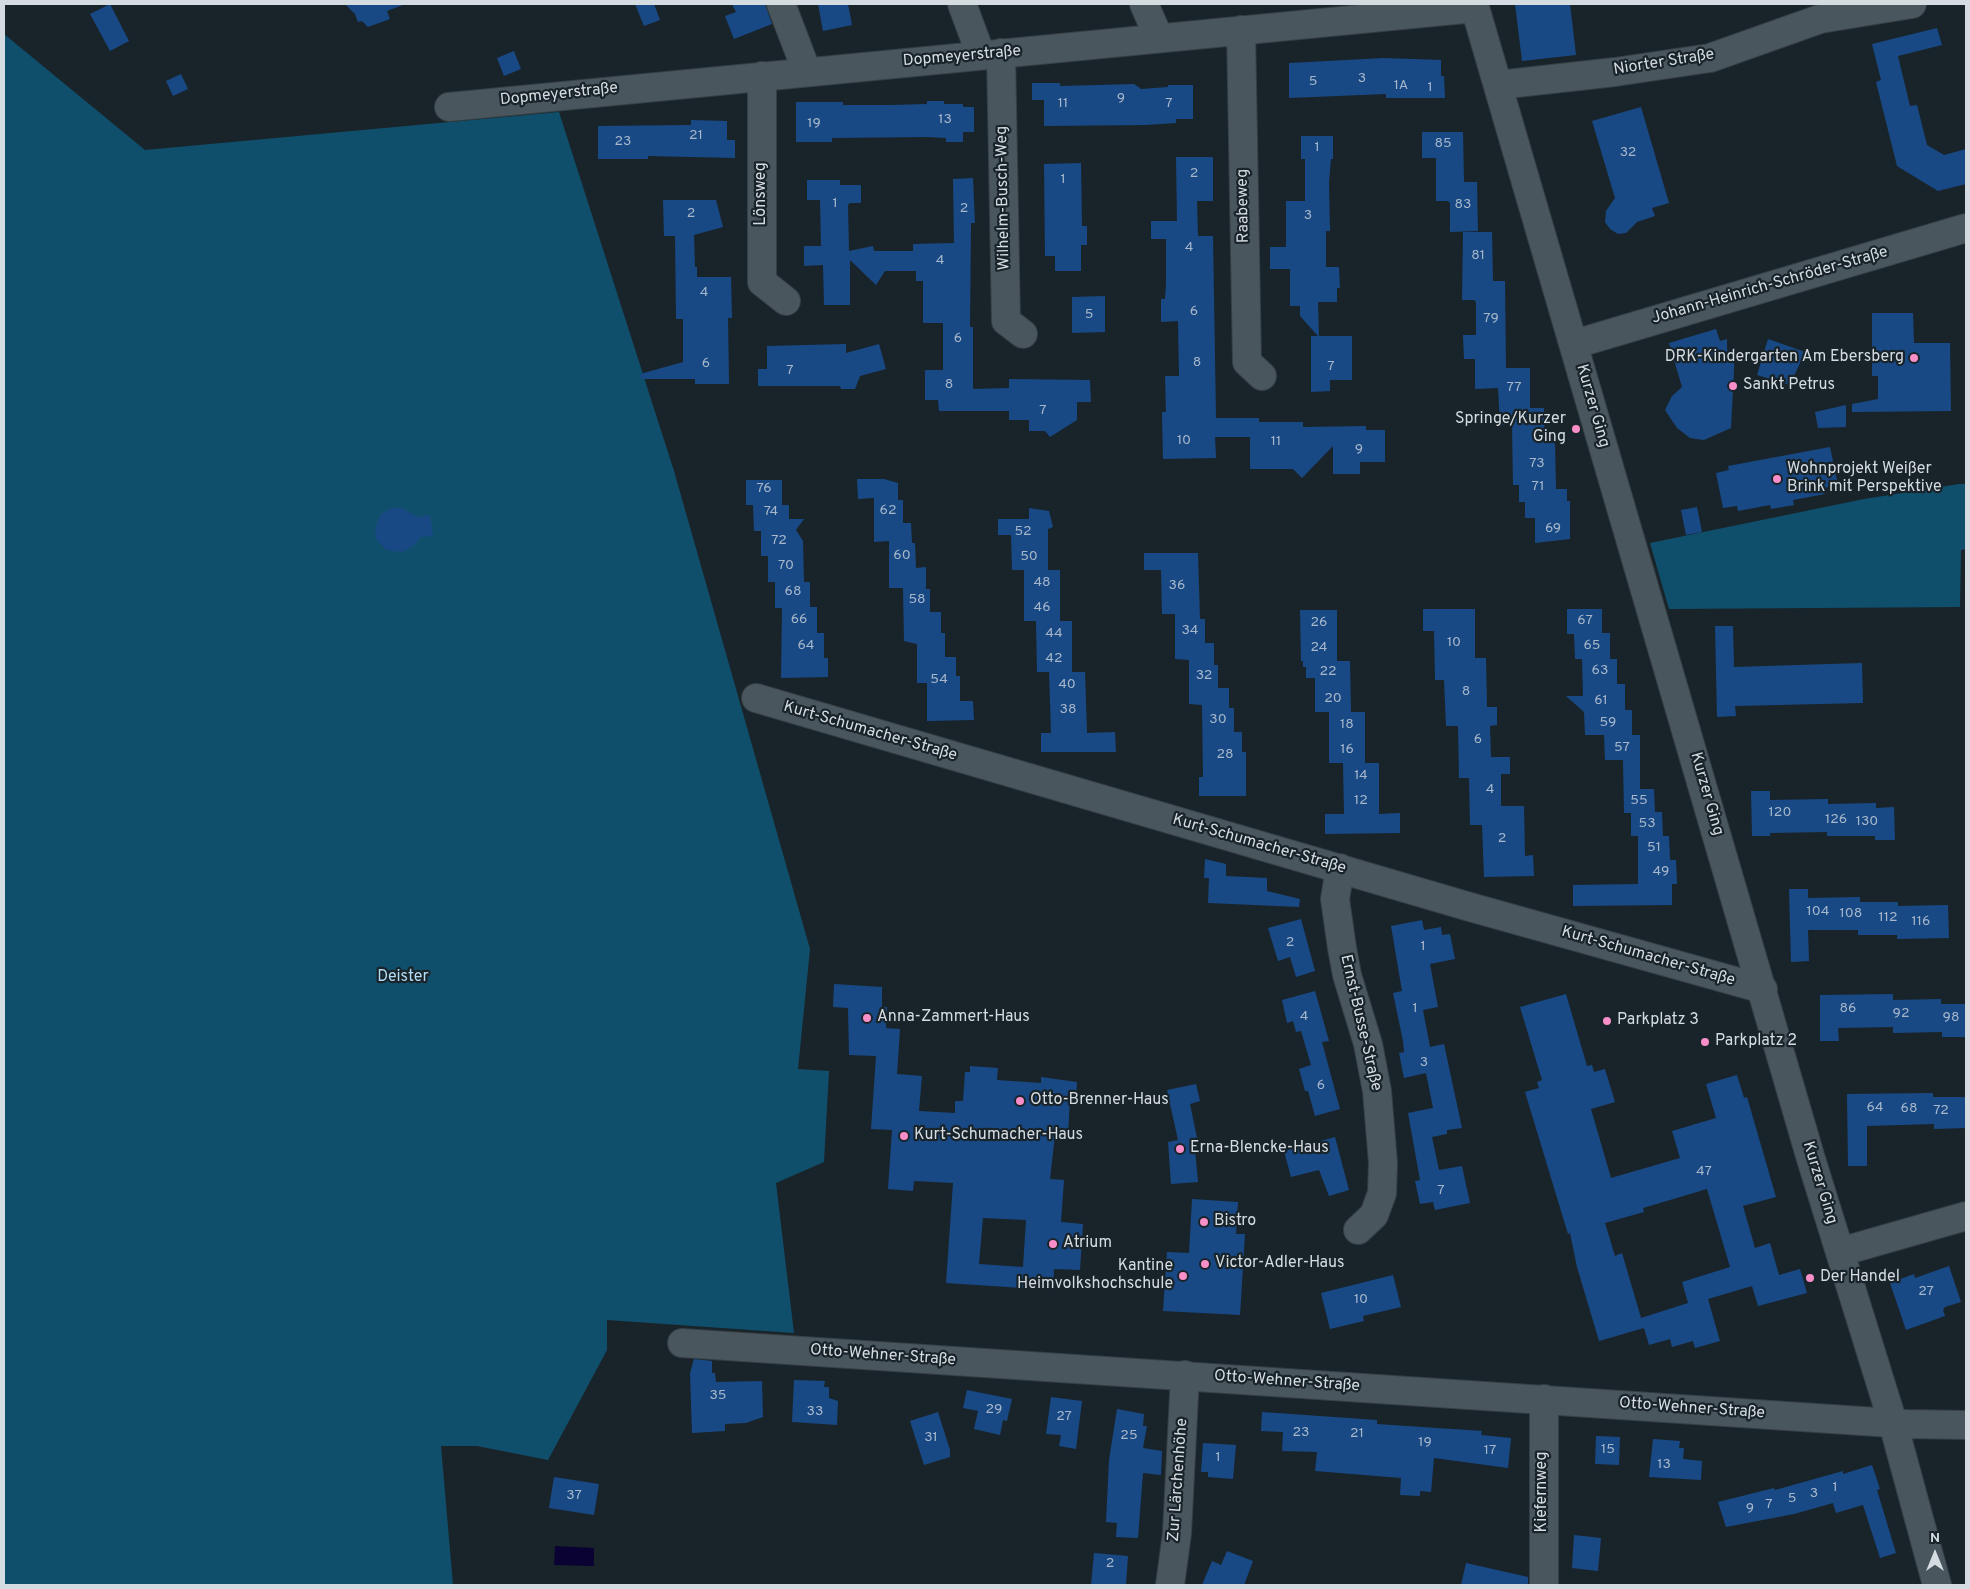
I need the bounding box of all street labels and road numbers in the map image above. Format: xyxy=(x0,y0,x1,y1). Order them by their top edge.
street label: Dopmeyerstraße xyxy=(902,42,1022,72)
street label: Niorter Straße xyxy=(1612,46,1716,80)
street label: Dopmeyerstraße xyxy=(499,79,619,111)
street label: Wilhelm-Busch-Weg xyxy=(993,126,1015,270)
street label: Lönsweg xyxy=(752,162,772,226)
street label: Raabeweg xyxy=(1234,169,1254,243)
street label: Johann-Heinrich-Schröder-Straße xyxy=(1650,243,1890,329)
street label: Kurzer Ging xyxy=(1571,362,1613,450)
street label: Kurt-Schumacher-Straße xyxy=(781,698,959,766)
street label: Kurzer Ging xyxy=(1685,750,1727,838)
street label: Kurt-Schumacher-Straße xyxy=(1170,811,1348,879)
street label: Kurt-Schumacher-Straße xyxy=(1559,923,1737,991)
street label: Ernst-Busse-Straße xyxy=(1335,953,1385,1093)
street label: Kurzer Ging xyxy=(1797,1139,1841,1227)
street label: Otto-Wehner-Straße xyxy=(809,1341,957,1371)
street label: Otto-Wehner-Straße xyxy=(1213,1367,1361,1397)
street label: Otto-Wehner-Straße xyxy=(1618,1394,1766,1424)
street label: Zur Lärchenhöhe xyxy=(1165,1418,1193,1542)
street label: Kiefernweg xyxy=(1533,1452,1553,1532)

